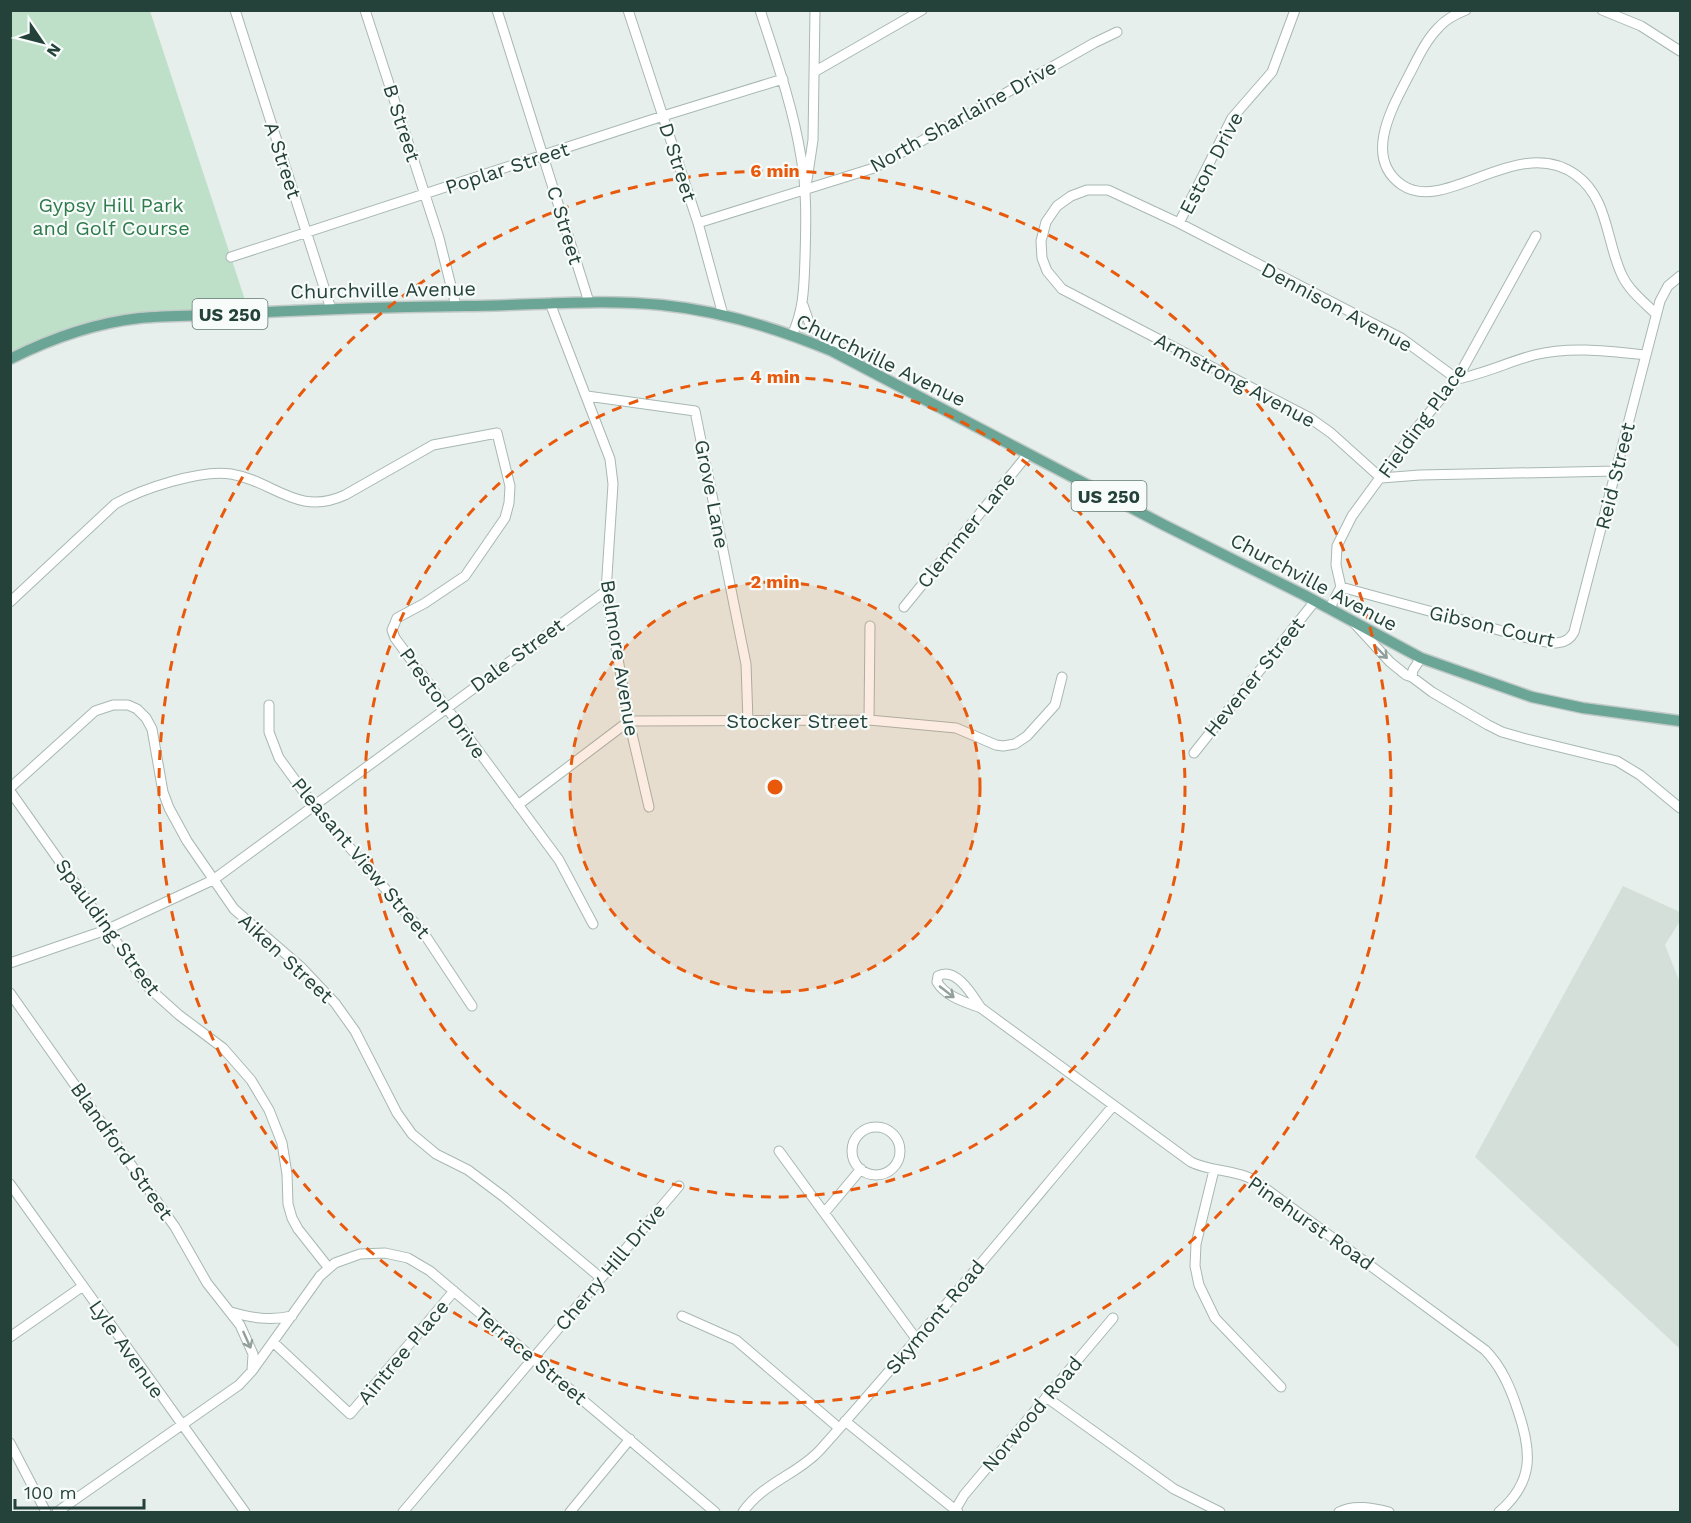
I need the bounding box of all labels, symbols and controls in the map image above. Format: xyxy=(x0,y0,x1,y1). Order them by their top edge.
north arrow xyxy=(12,12,72,72)
text: N xyxy=(43,40,65,61)
street label: North Sharlaine Drive xyxy=(866,55,1060,177)
street label: B Street xyxy=(378,81,426,165)
street label: Eston Drive xyxy=(1174,108,1248,218)
street label: A Street xyxy=(259,119,307,202)
street label: D Street xyxy=(654,120,702,205)
street label: Poplar Street xyxy=(442,137,573,199)
text: 6 min xyxy=(750,160,800,181)
street label: C Street xyxy=(542,183,588,268)
park label: Gypsy Hill Park and Golf Course xyxy=(32,193,190,240)
street label: Dennison Avenue xyxy=(1257,257,1417,357)
street label: Churchville Avenue xyxy=(290,276,476,304)
road number: US 250 xyxy=(192,299,268,329)
street label: Churchville Avenue xyxy=(792,308,970,412)
street label: Armstrong Avenue xyxy=(1150,327,1320,433)
street label: Fielding Place xyxy=(1373,359,1471,483)
text: 4 min xyxy=(750,366,800,387)
street label: Reid Street xyxy=(1590,419,1640,532)
street label: Grove Lane xyxy=(690,438,734,550)
street label: Clemmer Lane xyxy=(912,467,1020,593)
road number: US 250 xyxy=(1072,481,1146,511)
street label: Churchville Avenue xyxy=(1226,528,1402,636)
text: 2 min xyxy=(750,571,800,592)
street label: Belmore Avenue xyxy=(596,578,644,738)
street label: Gibson Court xyxy=(1427,600,1558,652)
street label: Dale Street xyxy=(465,612,569,697)
street label: Hevener Street xyxy=(1199,612,1310,741)
street label: Preston Drive xyxy=(395,643,491,763)
one-way arrow xyxy=(1374,645,1388,660)
street label: Stocker Street xyxy=(726,709,868,733)
street label: Pleasant View Street xyxy=(287,773,436,944)
centre of rings xyxy=(765,777,785,797)
street label: Spaulding Street xyxy=(50,854,166,1000)
street label: Aiken Street xyxy=(234,908,339,1008)
one-way arrow xyxy=(939,985,955,998)
street label: Blandford Street xyxy=(66,1078,179,1225)
street label: Pinehurst Road xyxy=(1243,1171,1379,1275)
street label: Cherry Hill Drive xyxy=(550,1198,670,1336)
street label: Skymont Road xyxy=(880,1255,990,1379)
street label: Lyle Avenue xyxy=(84,1295,170,1403)
street label: Aintree Place xyxy=(352,1295,454,1409)
street label: Terrace Street xyxy=(470,1302,592,1410)
one-way arrow xyxy=(242,1330,254,1348)
street label: Norwood Road xyxy=(977,1351,1087,1477)
scale bar xyxy=(15,1472,144,1510)
text: 100 m xyxy=(24,1482,77,1503)

